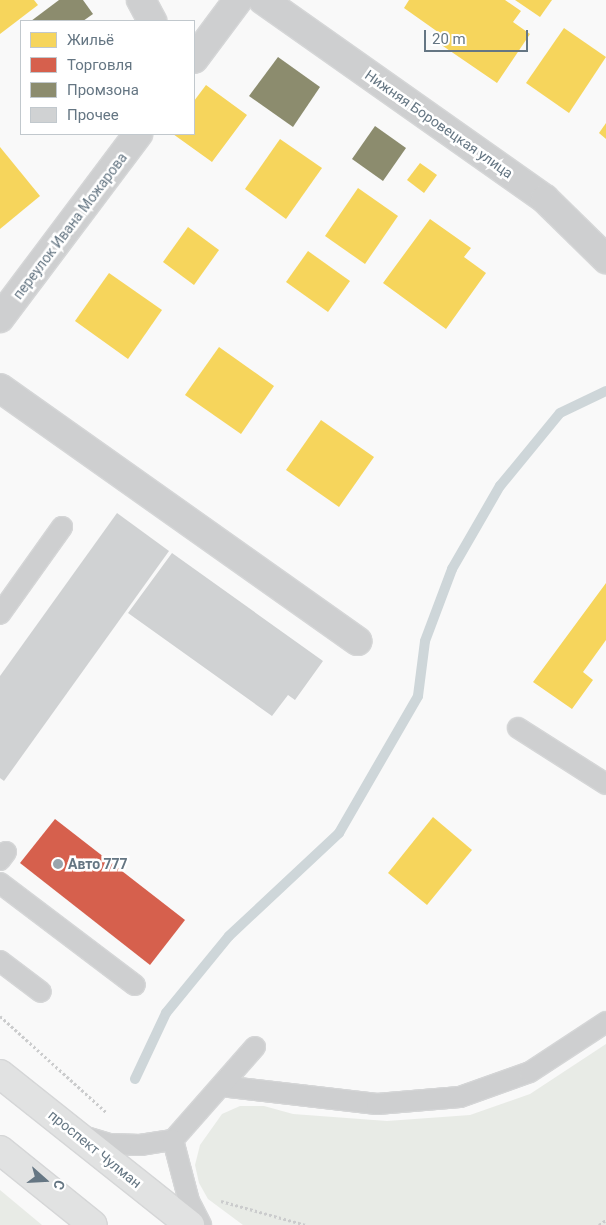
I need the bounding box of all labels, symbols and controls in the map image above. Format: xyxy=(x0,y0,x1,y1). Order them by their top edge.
legend xyxy=(20,20,195,135)
scale bar xyxy=(426,20,530,52)
text: 20 m xyxy=(432,30,466,48)
text: Жильё xyxy=(67,31,114,49)
text: Торговля xyxy=(67,56,132,74)
street label: Нижняя Боровецкая улица xyxy=(362,66,516,182)
text: Промзона xyxy=(67,81,139,99)
text: Прочее xyxy=(67,106,119,124)
street label: переулок Ивана Можарова xyxy=(9,150,131,302)
place label: Авто 777 xyxy=(68,856,128,872)
marker: Авто 777 xyxy=(52,858,64,870)
street label: проспект Чулман xyxy=(45,1106,145,1192)
north arrow xyxy=(20,1155,70,1205)
text: С xyxy=(50,1178,68,1192)

